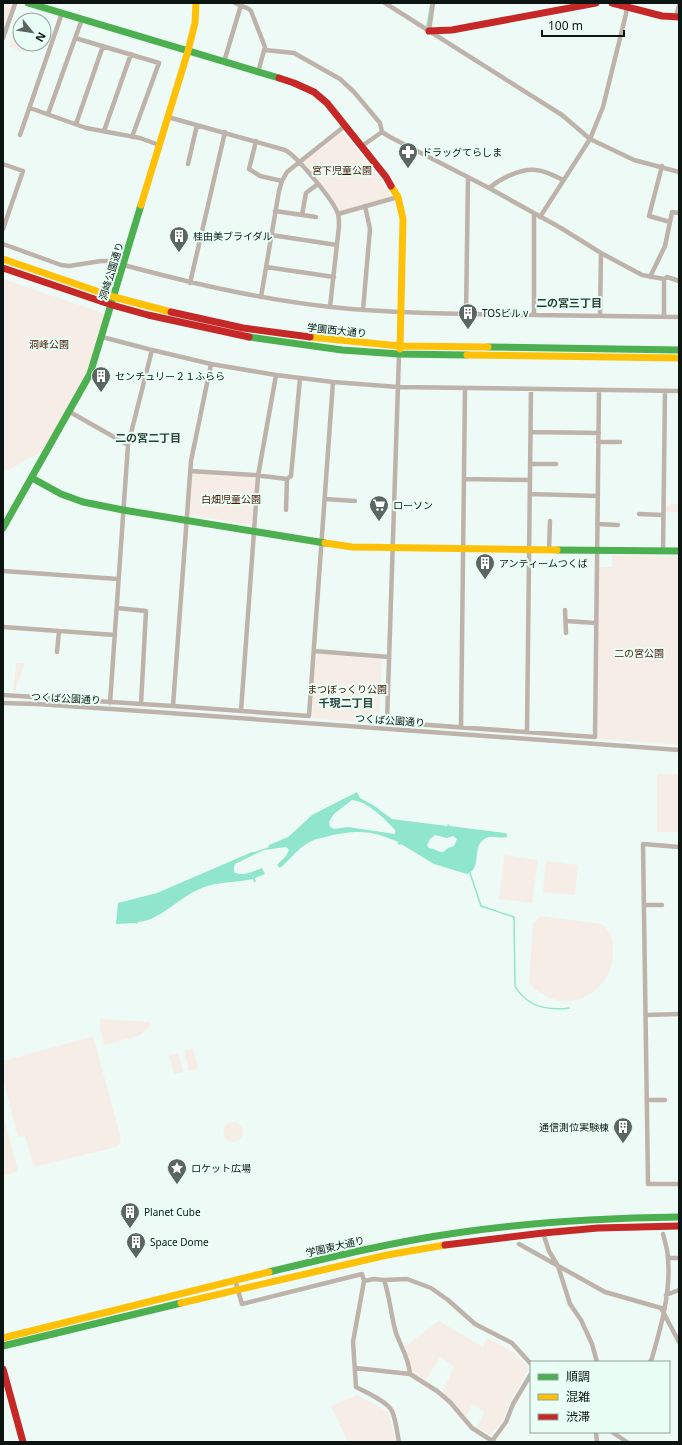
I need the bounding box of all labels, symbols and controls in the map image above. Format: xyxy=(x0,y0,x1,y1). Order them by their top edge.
north arrow xyxy=(12,12,52,52)
scale bar xyxy=(542,12,624,38)
text: 100 m xyxy=(548,17,583,34)
text: N xyxy=(32,30,50,45)
pharmacy icon: ドラッグてらしま xyxy=(397,141,419,169)
place label: ドラッグてらしま xyxy=(422,145,502,159)
park label: 宮下児童公園 xyxy=(312,163,372,177)
building icon: 桂由美ブライダル xyxy=(168,225,190,253)
place label: 桂由美ブライダル xyxy=(193,229,273,243)
street label: 洞峰公園通り xyxy=(96,240,126,302)
district label: 二の宮三丁目 xyxy=(536,295,602,310)
building icon: TOSビルⅴ xyxy=(457,302,479,330)
place label: TOSビルⅴ xyxy=(482,306,531,320)
street label: 学園西大通り xyxy=(306,320,368,340)
park label: 洞峰公園 xyxy=(29,337,69,351)
building icon: センチュリー２１ふらら xyxy=(90,365,112,393)
place label: センチュリー２１ふらら xyxy=(115,369,225,383)
district label: 二の宮二丁目 xyxy=(115,430,181,445)
park label: 白畑児童公園 xyxy=(201,492,261,506)
supermarket icon: ローソン xyxy=(368,494,390,522)
place label: ローソン xyxy=(393,498,433,512)
building icon: アンティームつくば xyxy=(474,552,496,580)
place label: アンティームつくば xyxy=(499,556,588,570)
park label: 二の宮公園 xyxy=(614,646,664,660)
park label: まつぼっくり公園 xyxy=(307,682,387,696)
street label: つくば公園通り xyxy=(31,689,101,707)
district label: 千現二丁目 xyxy=(319,695,374,710)
street label: つくば公園通り xyxy=(355,711,425,729)
building icon: 通信測位実験棟 xyxy=(612,1116,634,1144)
place label: 通信測位実験棟 xyxy=(539,1120,609,1134)
place icon: ロケット広場 xyxy=(166,1157,188,1185)
place label: ロケット広場 xyxy=(191,1161,251,1175)
building icon: Planet Cube xyxy=(119,1201,141,1229)
place label: Planet Cube xyxy=(144,1205,201,1219)
building icon: Space Dome xyxy=(125,1231,147,1259)
street label: 学園東大通り xyxy=(304,1232,366,1260)
place label: Space Dome xyxy=(150,1235,209,1249)
legend xyxy=(530,1361,670,1433)
text: 順調 xyxy=(566,1368,590,1385)
text: 混雑 xyxy=(566,1388,590,1405)
text: 渋滞 xyxy=(566,1408,590,1425)

